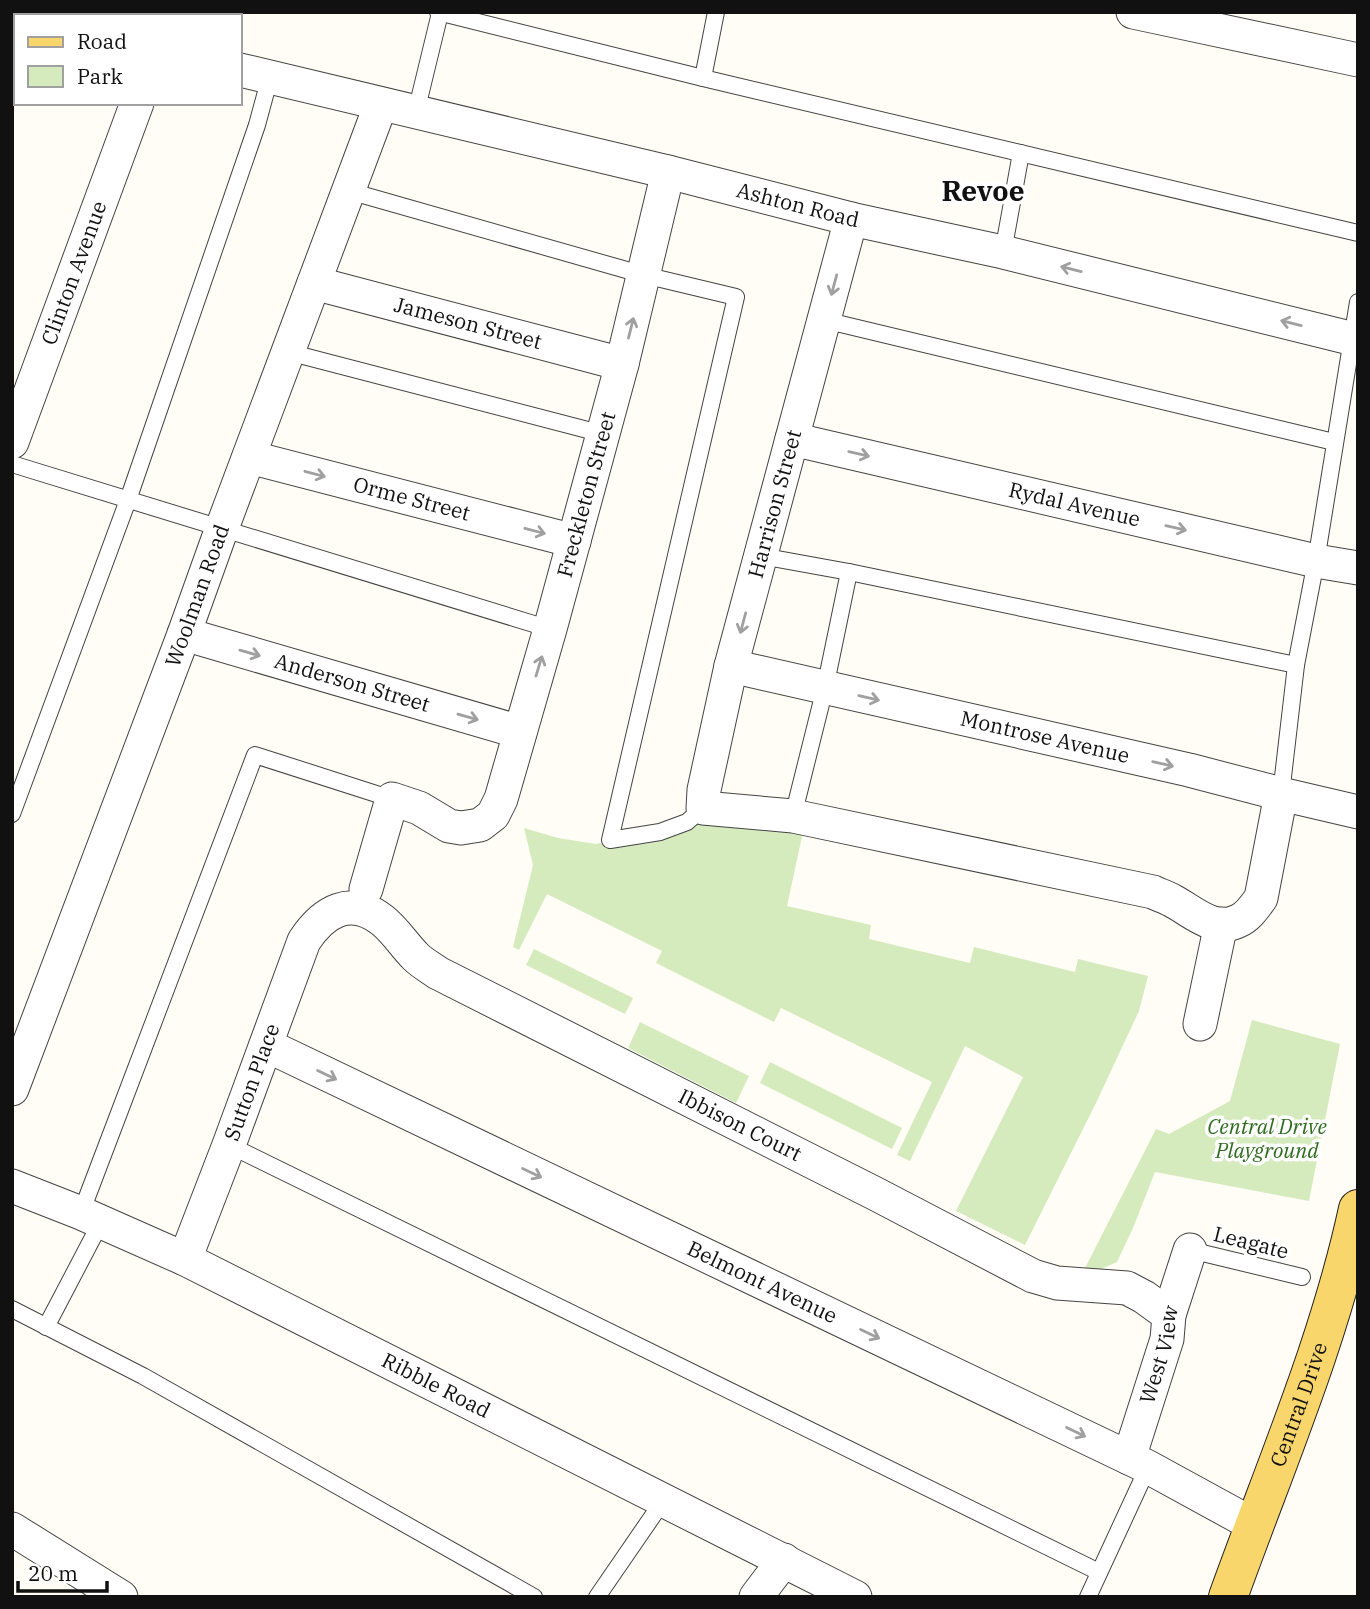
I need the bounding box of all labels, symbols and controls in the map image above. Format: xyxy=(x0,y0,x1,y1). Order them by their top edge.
legend xyxy=(14,14,242,105)
text: Road xyxy=(77,27,127,55)
text: Park xyxy=(77,62,124,90)
district label: Revoe xyxy=(941,172,1025,209)
street label: Ashton Road xyxy=(734,175,862,233)
street label: Clinton Avenue xyxy=(34,197,113,349)
one-way arrow xyxy=(1060,262,1083,275)
one-way arrow xyxy=(826,274,839,296)
street label: Jameson Street xyxy=(391,290,545,355)
one-way arrow xyxy=(1281,316,1303,329)
one-way arrow xyxy=(625,318,638,340)
street label: Freckleton Street xyxy=(550,408,621,580)
street label: Harrison Street xyxy=(741,426,807,581)
one-way arrow xyxy=(847,448,870,462)
one-way arrow xyxy=(303,468,326,481)
street label: Orme Street xyxy=(351,470,473,527)
street label: Rydal Avenue xyxy=(1006,475,1143,533)
street label: Woolman Road xyxy=(158,520,235,671)
one-way arrow xyxy=(1164,522,1187,535)
one-way arrow xyxy=(524,525,546,538)
one-way arrow xyxy=(736,611,749,634)
street label: Anderson Street xyxy=(271,646,433,718)
one-way arrow xyxy=(239,648,261,661)
one-way arrow xyxy=(534,655,547,677)
one-way arrow xyxy=(857,692,880,705)
street label: Montrose Avenue xyxy=(958,704,1132,769)
one-way arrow xyxy=(457,711,479,724)
one-way arrow xyxy=(1151,758,1174,771)
street label: Sutton Place xyxy=(217,1019,285,1144)
one-way arrow xyxy=(316,1069,337,1082)
street label: Ibbison Court xyxy=(674,1082,807,1167)
park label: Central Drive Playground xyxy=(1207,1112,1327,1164)
one-way arrow xyxy=(521,1167,542,1180)
street label: Leagate xyxy=(1211,1219,1292,1265)
street label: Belmont Avenue xyxy=(683,1234,842,1329)
street label: West View xyxy=(1132,1301,1184,1407)
one-way arrow xyxy=(859,1328,880,1341)
street label: Central Drive xyxy=(1263,1338,1333,1471)
street label: Ribble Road xyxy=(377,1346,496,1424)
one-way arrow xyxy=(1065,1426,1086,1440)
scale bar xyxy=(18,1550,107,1594)
text: 20 m xyxy=(28,1559,78,1587)

